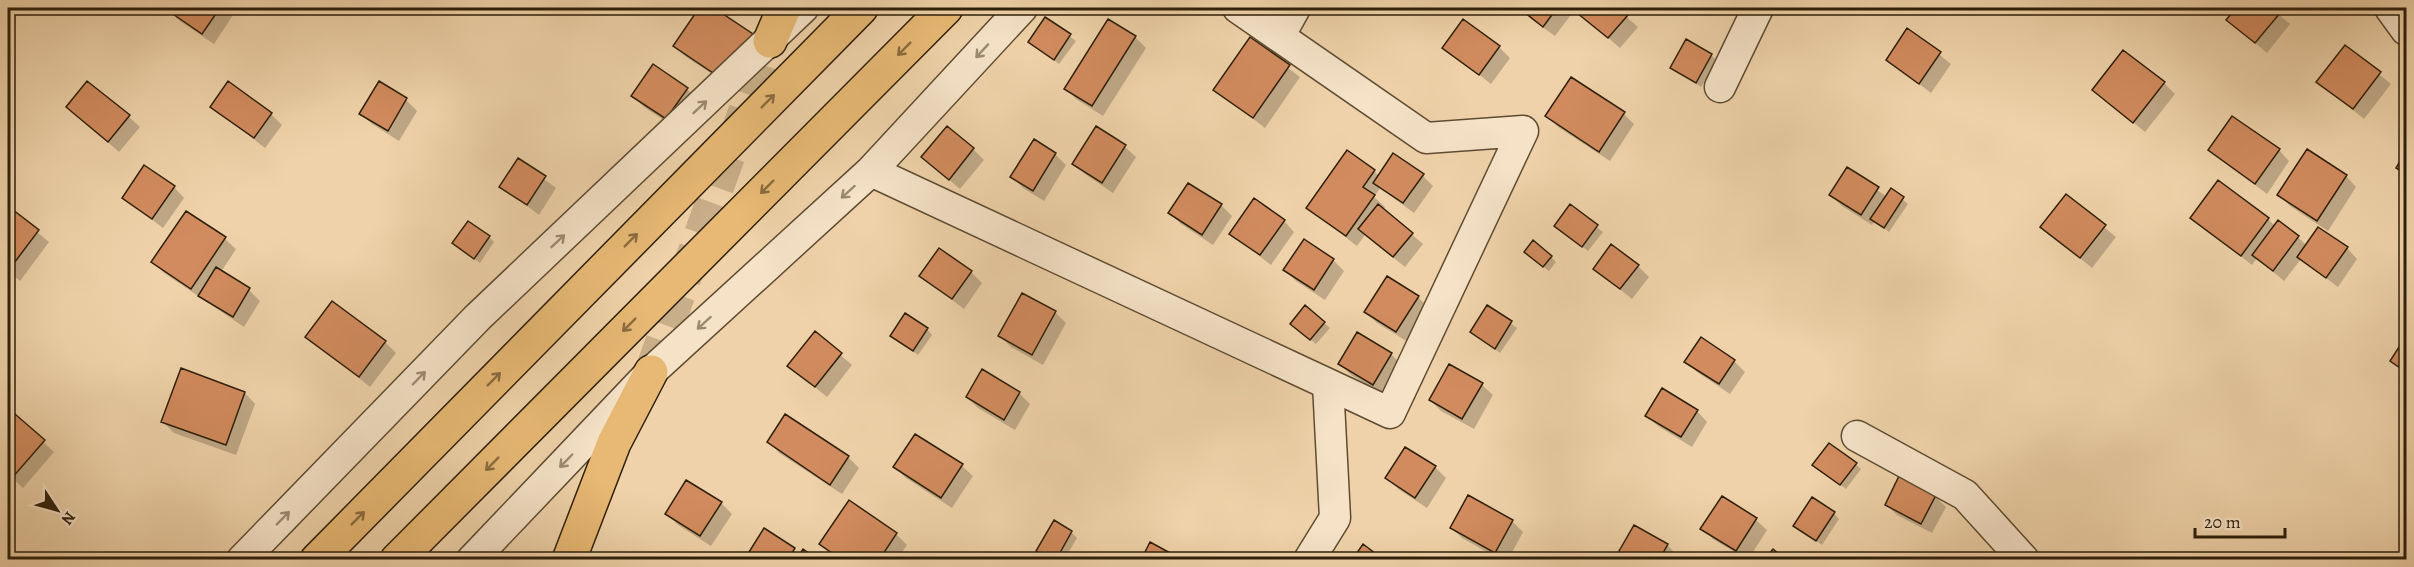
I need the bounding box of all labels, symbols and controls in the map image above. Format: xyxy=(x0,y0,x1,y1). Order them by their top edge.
one-way arrow xyxy=(897,41,912,56)
one-way arrow xyxy=(975,43,989,58)
one-way arrow xyxy=(761,94,776,109)
one-way arrow xyxy=(692,100,707,115)
one-way arrow xyxy=(759,180,774,194)
one-way arrow xyxy=(841,185,856,199)
one-way arrow xyxy=(624,232,639,247)
one-way arrow xyxy=(550,234,565,248)
one-way arrow xyxy=(697,316,712,330)
one-way arrow xyxy=(622,318,636,333)
one-way arrow xyxy=(412,370,426,385)
one-way arrow xyxy=(487,371,502,386)
one-way arrow xyxy=(559,453,573,468)
one-way arrow xyxy=(484,456,499,471)
north arrow xyxy=(27,480,87,540)
scale bar xyxy=(2195,501,2285,539)
text: N xyxy=(56,507,81,530)
one-way arrow xyxy=(276,510,290,525)
one-way arrow xyxy=(350,510,365,525)
text: 20 m xyxy=(2204,510,2241,534)

